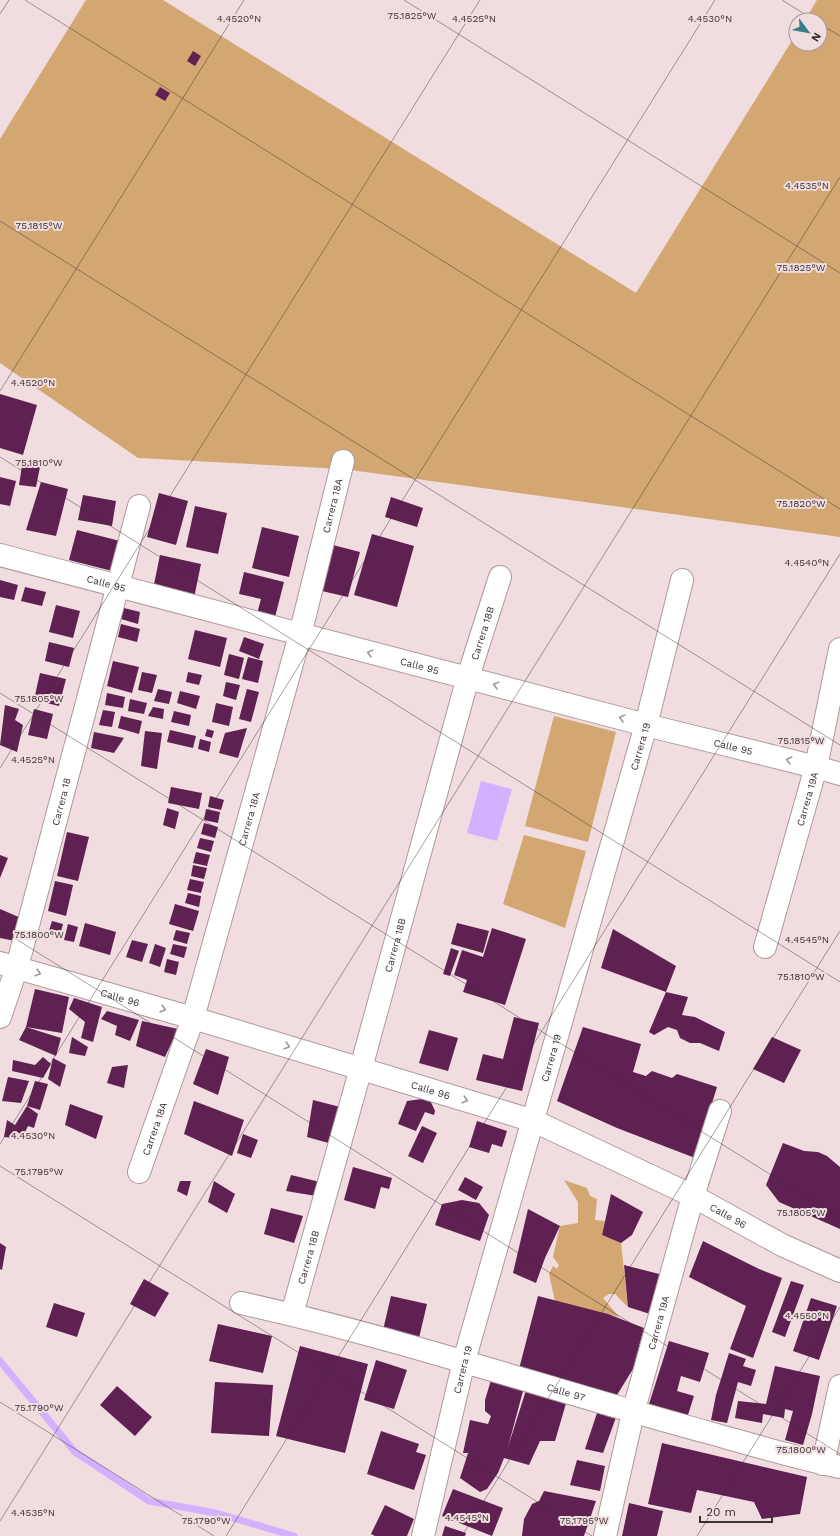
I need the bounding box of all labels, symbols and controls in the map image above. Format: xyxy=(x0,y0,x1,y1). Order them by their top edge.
text: 75.1825°W xyxy=(388,10,437,21)
north arrow xyxy=(788,12,828,52)
text: 4.4520°N xyxy=(217,13,261,24)
text: 4.4525°N xyxy=(452,13,496,24)
text: 4.4530°N xyxy=(688,13,732,24)
text: N xyxy=(808,30,824,44)
text: 4.4535°N xyxy=(785,180,829,191)
text: 75.1815°W xyxy=(16,220,63,231)
text: 75.1825°W xyxy=(777,262,826,273)
text: 4.4520°N xyxy=(11,377,55,388)
text: 75.1810°W xyxy=(15,457,63,468)
street label: Carrera 18A xyxy=(320,477,345,534)
text: 75.1820°W xyxy=(776,498,826,509)
text: 4.4540°N xyxy=(785,557,829,568)
street label: Calle 95 xyxy=(86,573,127,594)
street label: Carrera 18B xyxy=(469,605,496,661)
one-way arrow xyxy=(367,649,374,658)
street label: Calle 95 xyxy=(399,656,440,676)
one-way arrow xyxy=(493,681,500,690)
text: 75.1805°W xyxy=(14,693,64,704)
one-way arrow xyxy=(619,715,625,723)
street label: Carrera 19 xyxy=(628,721,652,772)
text: 75.1815°W xyxy=(778,735,825,746)
street label: Calle 95 xyxy=(713,737,754,757)
text: 4.4525°N xyxy=(11,754,55,765)
one-way arrow xyxy=(786,756,793,765)
street label: Carrera 19A xyxy=(795,770,820,827)
street label: Carrera 18 xyxy=(50,777,73,827)
street label: Carrera 18A xyxy=(236,790,262,847)
street label: Carrera 18B xyxy=(383,917,408,973)
text: 75.1800°W xyxy=(14,929,64,940)
text: 4.4545°N xyxy=(785,934,829,945)
one-way arrow xyxy=(34,968,41,977)
text: 75.1810°W xyxy=(777,971,825,982)
street label: Calle 96 xyxy=(99,987,141,1009)
one-way arrow xyxy=(159,1004,166,1013)
street label: Carrera 19 xyxy=(539,1033,563,1083)
one-way arrow xyxy=(284,1041,291,1050)
street label: Calle 96 xyxy=(410,1079,451,1101)
one-way arrow xyxy=(461,1095,468,1104)
street label: Carrera 18A xyxy=(140,1100,169,1157)
text: 4.4530°N xyxy=(11,1130,55,1141)
text: 75.1795°W xyxy=(15,1166,64,1177)
street label: Calle 96 xyxy=(708,1201,748,1230)
text: 75.1805°W xyxy=(776,1207,826,1218)
street label: Carrera 18B xyxy=(296,1229,321,1286)
street label: Carrera 19A xyxy=(646,1294,671,1351)
text: 4.4550°N xyxy=(785,1310,829,1321)
street label: Carrera 19 xyxy=(452,1344,474,1395)
street label: Calle 97 xyxy=(545,1381,587,1403)
text: 75.1790°W xyxy=(14,1402,64,1413)
text: 75.1800°W xyxy=(776,1444,826,1455)
scale bar xyxy=(700,1498,772,1524)
text: 20 m xyxy=(706,1505,736,1519)
text: 4.4535°N xyxy=(11,1507,55,1518)
text: 4.4545°N xyxy=(445,1512,489,1523)
text: 75.1790°W xyxy=(181,1515,231,1526)
text: 75.1795°W xyxy=(560,1515,609,1526)

